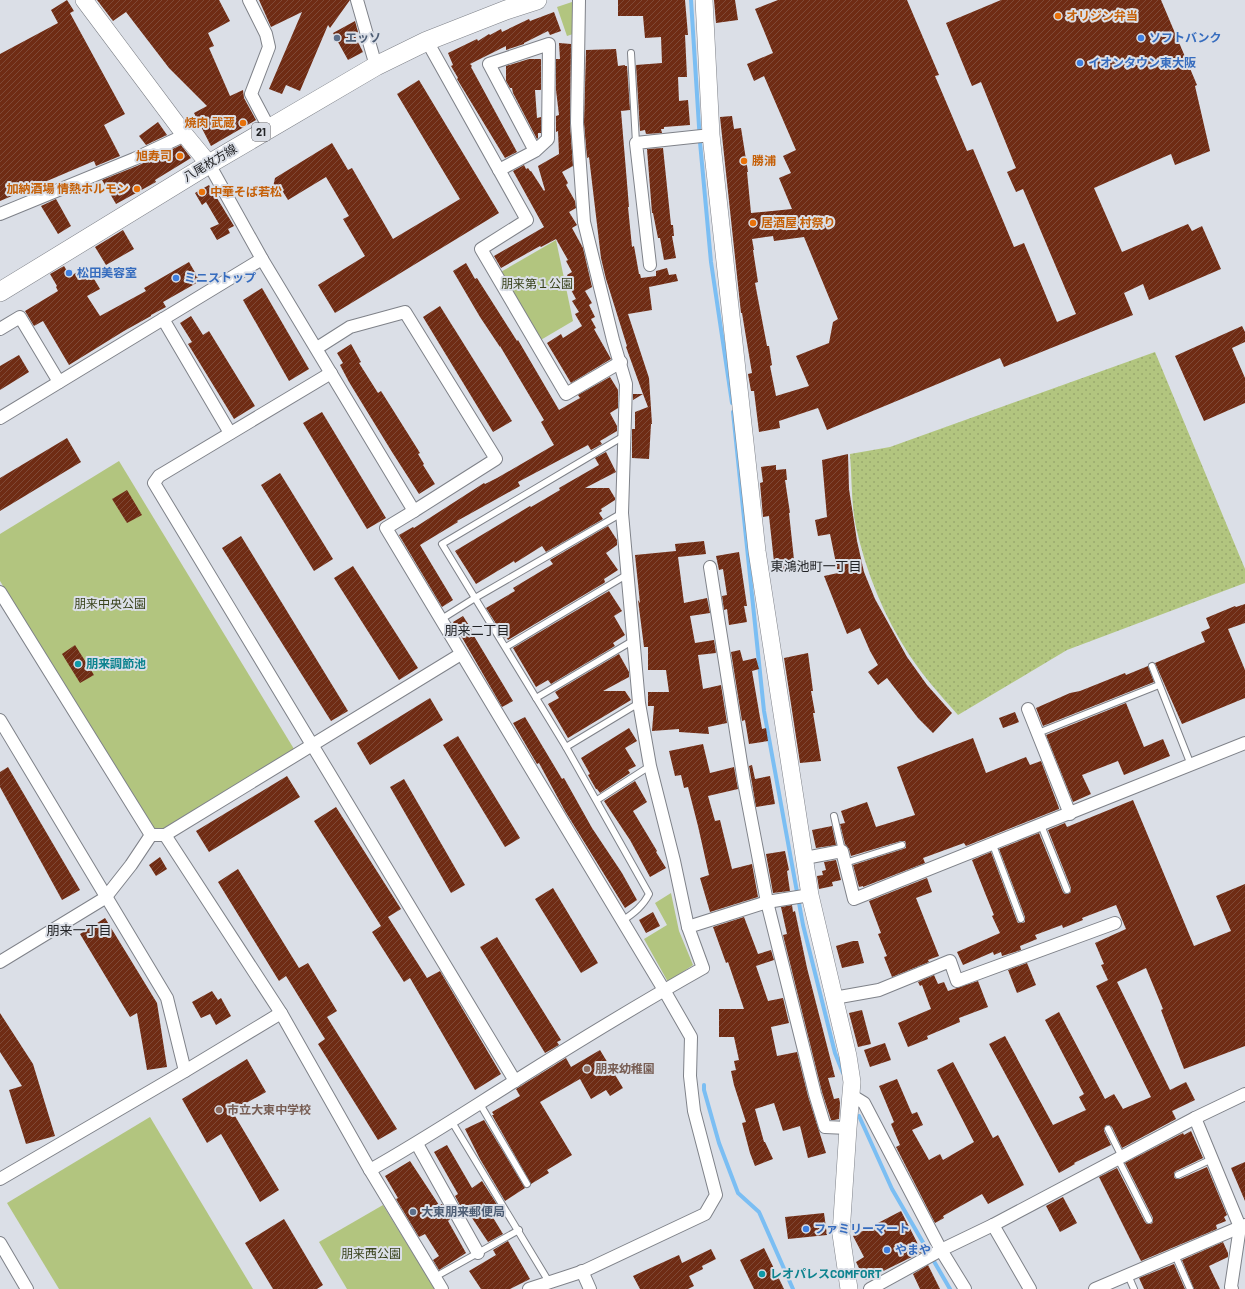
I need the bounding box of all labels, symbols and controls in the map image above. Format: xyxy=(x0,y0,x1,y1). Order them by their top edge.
place label: オリジン弁当 xyxy=(1066,8,1138,22)
marker: オリジン弁当 xyxy=(1053,11,1063,21)
place label: エッソ xyxy=(345,30,381,44)
place label: ソフトバンク xyxy=(1149,30,1222,44)
marker: エッソ xyxy=(332,33,342,43)
marker: ソフトバンク xyxy=(1136,33,1146,43)
place label: イオンタウン東大阪 xyxy=(1088,55,1196,69)
marker: イオンタウン東大阪 xyxy=(1075,58,1085,68)
place label: 焼肉 武蔵 xyxy=(185,115,235,129)
marker: 焼肉 武蔵 xyxy=(238,118,248,128)
road number: 21 xyxy=(252,123,270,141)
street label: 八尾枚方線 xyxy=(180,141,239,184)
place label: 旭寿司 xyxy=(136,148,172,162)
marker: 旭寿司 xyxy=(175,151,185,161)
place label: 勝浦 xyxy=(752,153,776,167)
marker: 勝浦 xyxy=(739,156,749,166)
place label: 加納酒場 情熱ホルモン xyxy=(7,181,129,195)
marker: 加納酒場 情熱ホルモン xyxy=(132,184,142,194)
place label: 中華そば若松 xyxy=(210,184,282,198)
marker: 中華そば若松 xyxy=(197,187,207,197)
place label: 居酒屋 村祭り xyxy=(761,215,835,229)
marker: 居酒屋 村祭り xyxy=(748,218,758,228)
place label: 松田美容室 xyxy=(77,265,137,279)
marker: 松田美容室 xyxy=(64,268,74,278)
place label: ミニストップ xyxy=(184,270,256,284)
marker: ミニストップ xyxy=(171,273,181,283)
park label: 朋来第１公園 xyxy=(501,276,573,290)
district label: 東鴻池町一丁目 xyxy=(770,558,862,574)
park label: 朋来中央公園 xyxy=(74,596,146,610)
district label: 朋来二丁目 xyxy=(444,622,510,638)
place label: 朋来調節池 xyxy=(86,656,146,670)
marker: 朋来調節池 xyxy=(73,659,83,669)
district label: 朋来一丁目 xyxy=(46,922,112,938)
place label: 朋来幼稚園 xyxy=(595,1061,655,1075)
marker: 朋来幼稚園 xyxy=(582,1064,592,1074)
place label: 市立大東中学校 xyxy=(227,1102,311,1116)
marker: 市立大東中学校 xyxy=(214,1105,224,1115)
place label: 大東朋来郵便局 xyxy=(421,1204,505,1218)
marker: 大東朋来郵便局 xyxy=(408,1207,418,1217)
place label: ファミリーマート xyxy=(814,1221,910,1235)
marker: ファミリーマート xyxy=(801,1224,811,1234)
place label: やまや xyxy=(895,1242,931,1256)
marker: やまや xyxy=(882,1245,892,1255)
park label: 朋来西公園 xyxy=(341,1246,401,1260)
place label: レオパレスCOMFORT xyxy=(770,1266,882,1280)
marker: レオパレスCOMFORT xyxy=(757,1269,767,1279)

